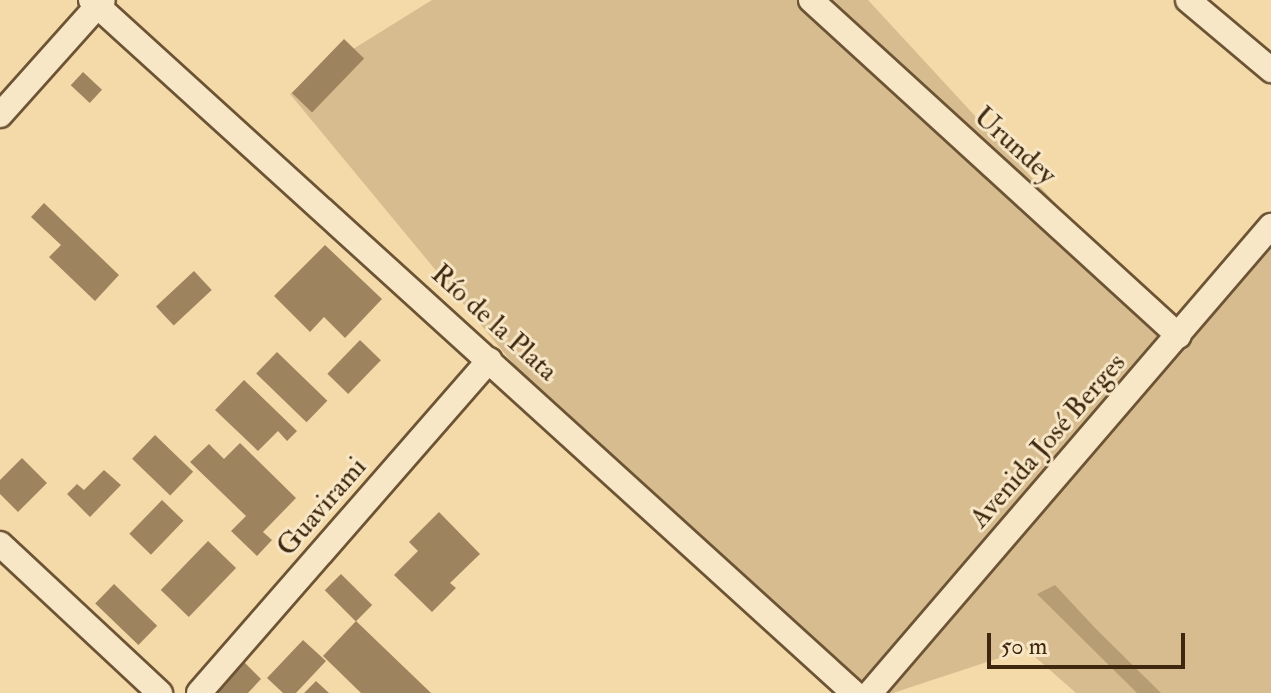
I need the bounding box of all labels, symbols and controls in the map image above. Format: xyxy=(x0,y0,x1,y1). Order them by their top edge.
street label: Urundey xyxy=(967,100,1063,192)
street label: Río de la Plata xyxy=(424,258,564,388)
street label: Avenida José Berges xyxy=(963,347,1133,535)
street label: Guavirami xyxy=(270,451,374,563)
scale bar xyxy=(991,617,1189,667)
text: 50 m xyxy=(1001,631,1047,662)

